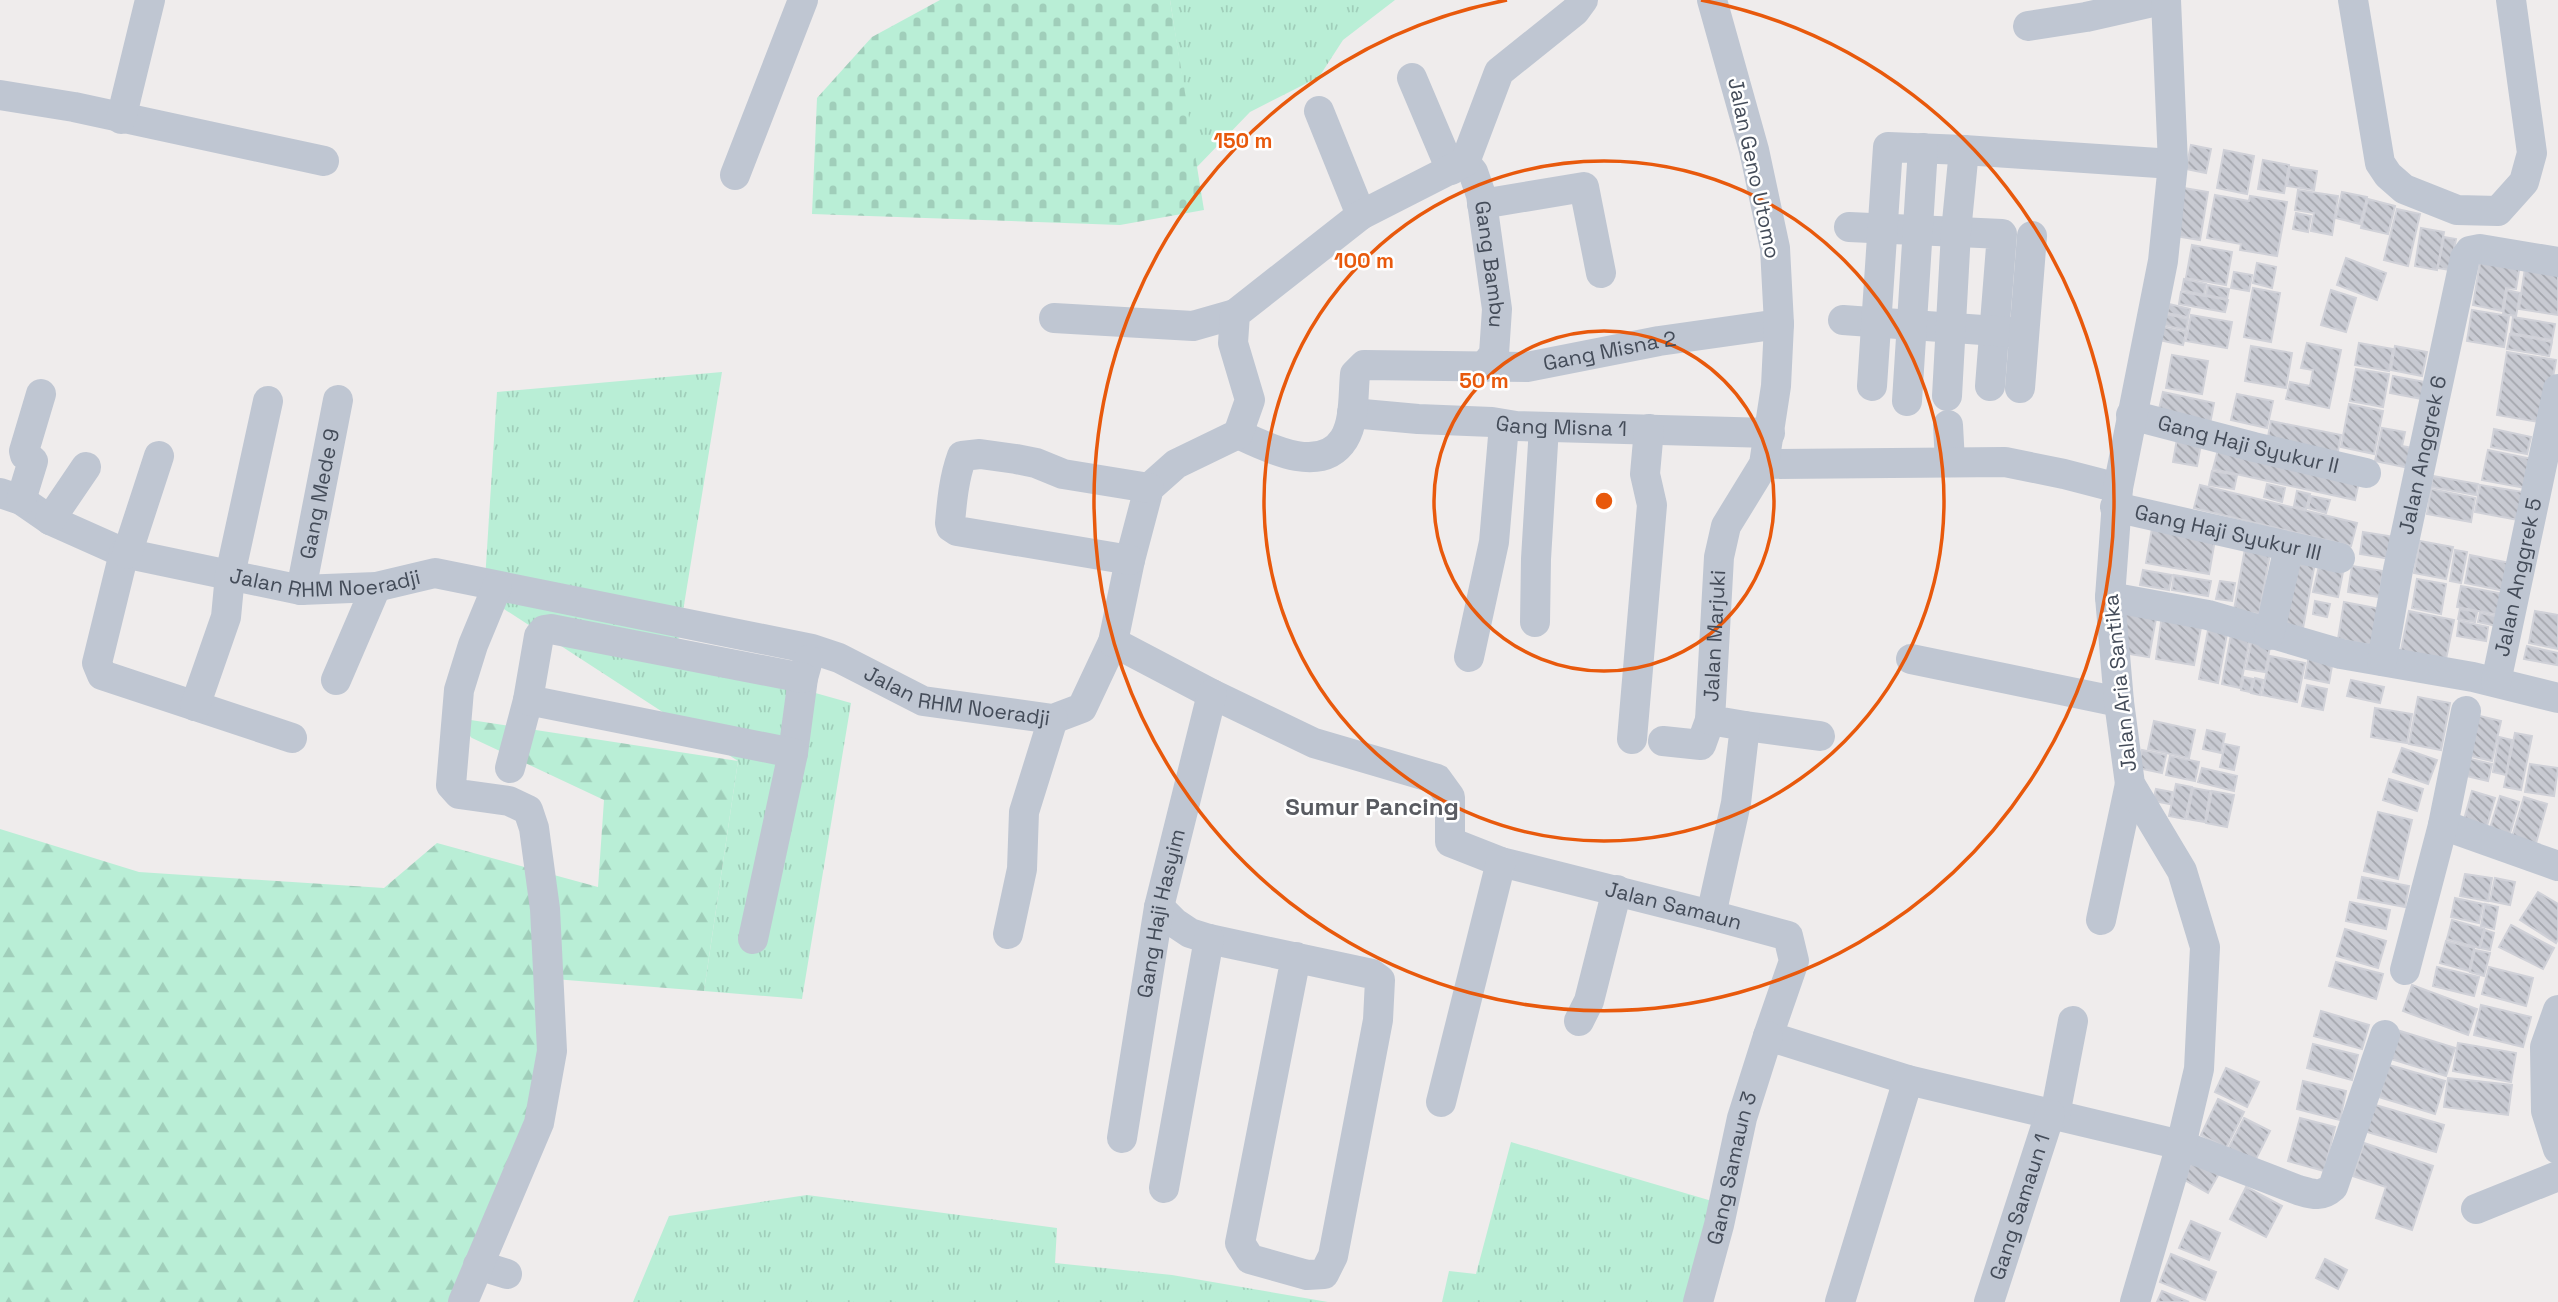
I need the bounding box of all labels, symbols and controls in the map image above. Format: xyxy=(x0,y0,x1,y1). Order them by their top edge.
street label: Jalan Geno Utomo xyxy=(1722,75,1787,261)
text: 150 m xyxy=(1214,127,1272,154)
street label: Gang Bambu xyxy=(1469,199,1512,329)
text: 100 m xyxy=(1334,247,1394,274)
street label: Gang Misna 2 xyxy=(1541,325,1678,377)
text: 50 m xyxy=(1459,367,1509,394)
street label: Jalan Anggrek 6 xyxy=(2392,373,2452,537)
street label: Gang Misna 1 xyxy=(1494,409,1627,442)
street label: Gang Haji Syukur II xyxy=(2155,409,2342,479)
street label: Gang Mede 9 xyxy=(293,426,345,561)
centre of rings xyxy=(1592,489,1616,513)
street label: Jalan Anggrek 5 xyxy=(2488,495,2548,659)
street label: Gang Haji Syukur III xyxy=(2132,498,2324,566)
street label: Jalan RHM Noeradji xyxy=(227,561,423,603)
street label: Jalan Marjuki xyxy=(1697,569,1731,703)
street label: Jalan Aria Santika xyxy=(2097,593,2142,773)
street label: Jalan RHM Noeradji xyxy=(859,659,1052,731)
district label: Sumur Pancing xyxy=(1285,791,1459,822)
street label: Gang Haji Hasyim xyxy=(1131,826,1191,1000)
street label: Jalan Samaun xyxy=(1602,875,1745,936)
street label: Gang Samaun 3 xyxy=(1700,1088,1763,1248)
street label: Gang Samaun 1 xyxy=(1983,1130,2056,1283)

